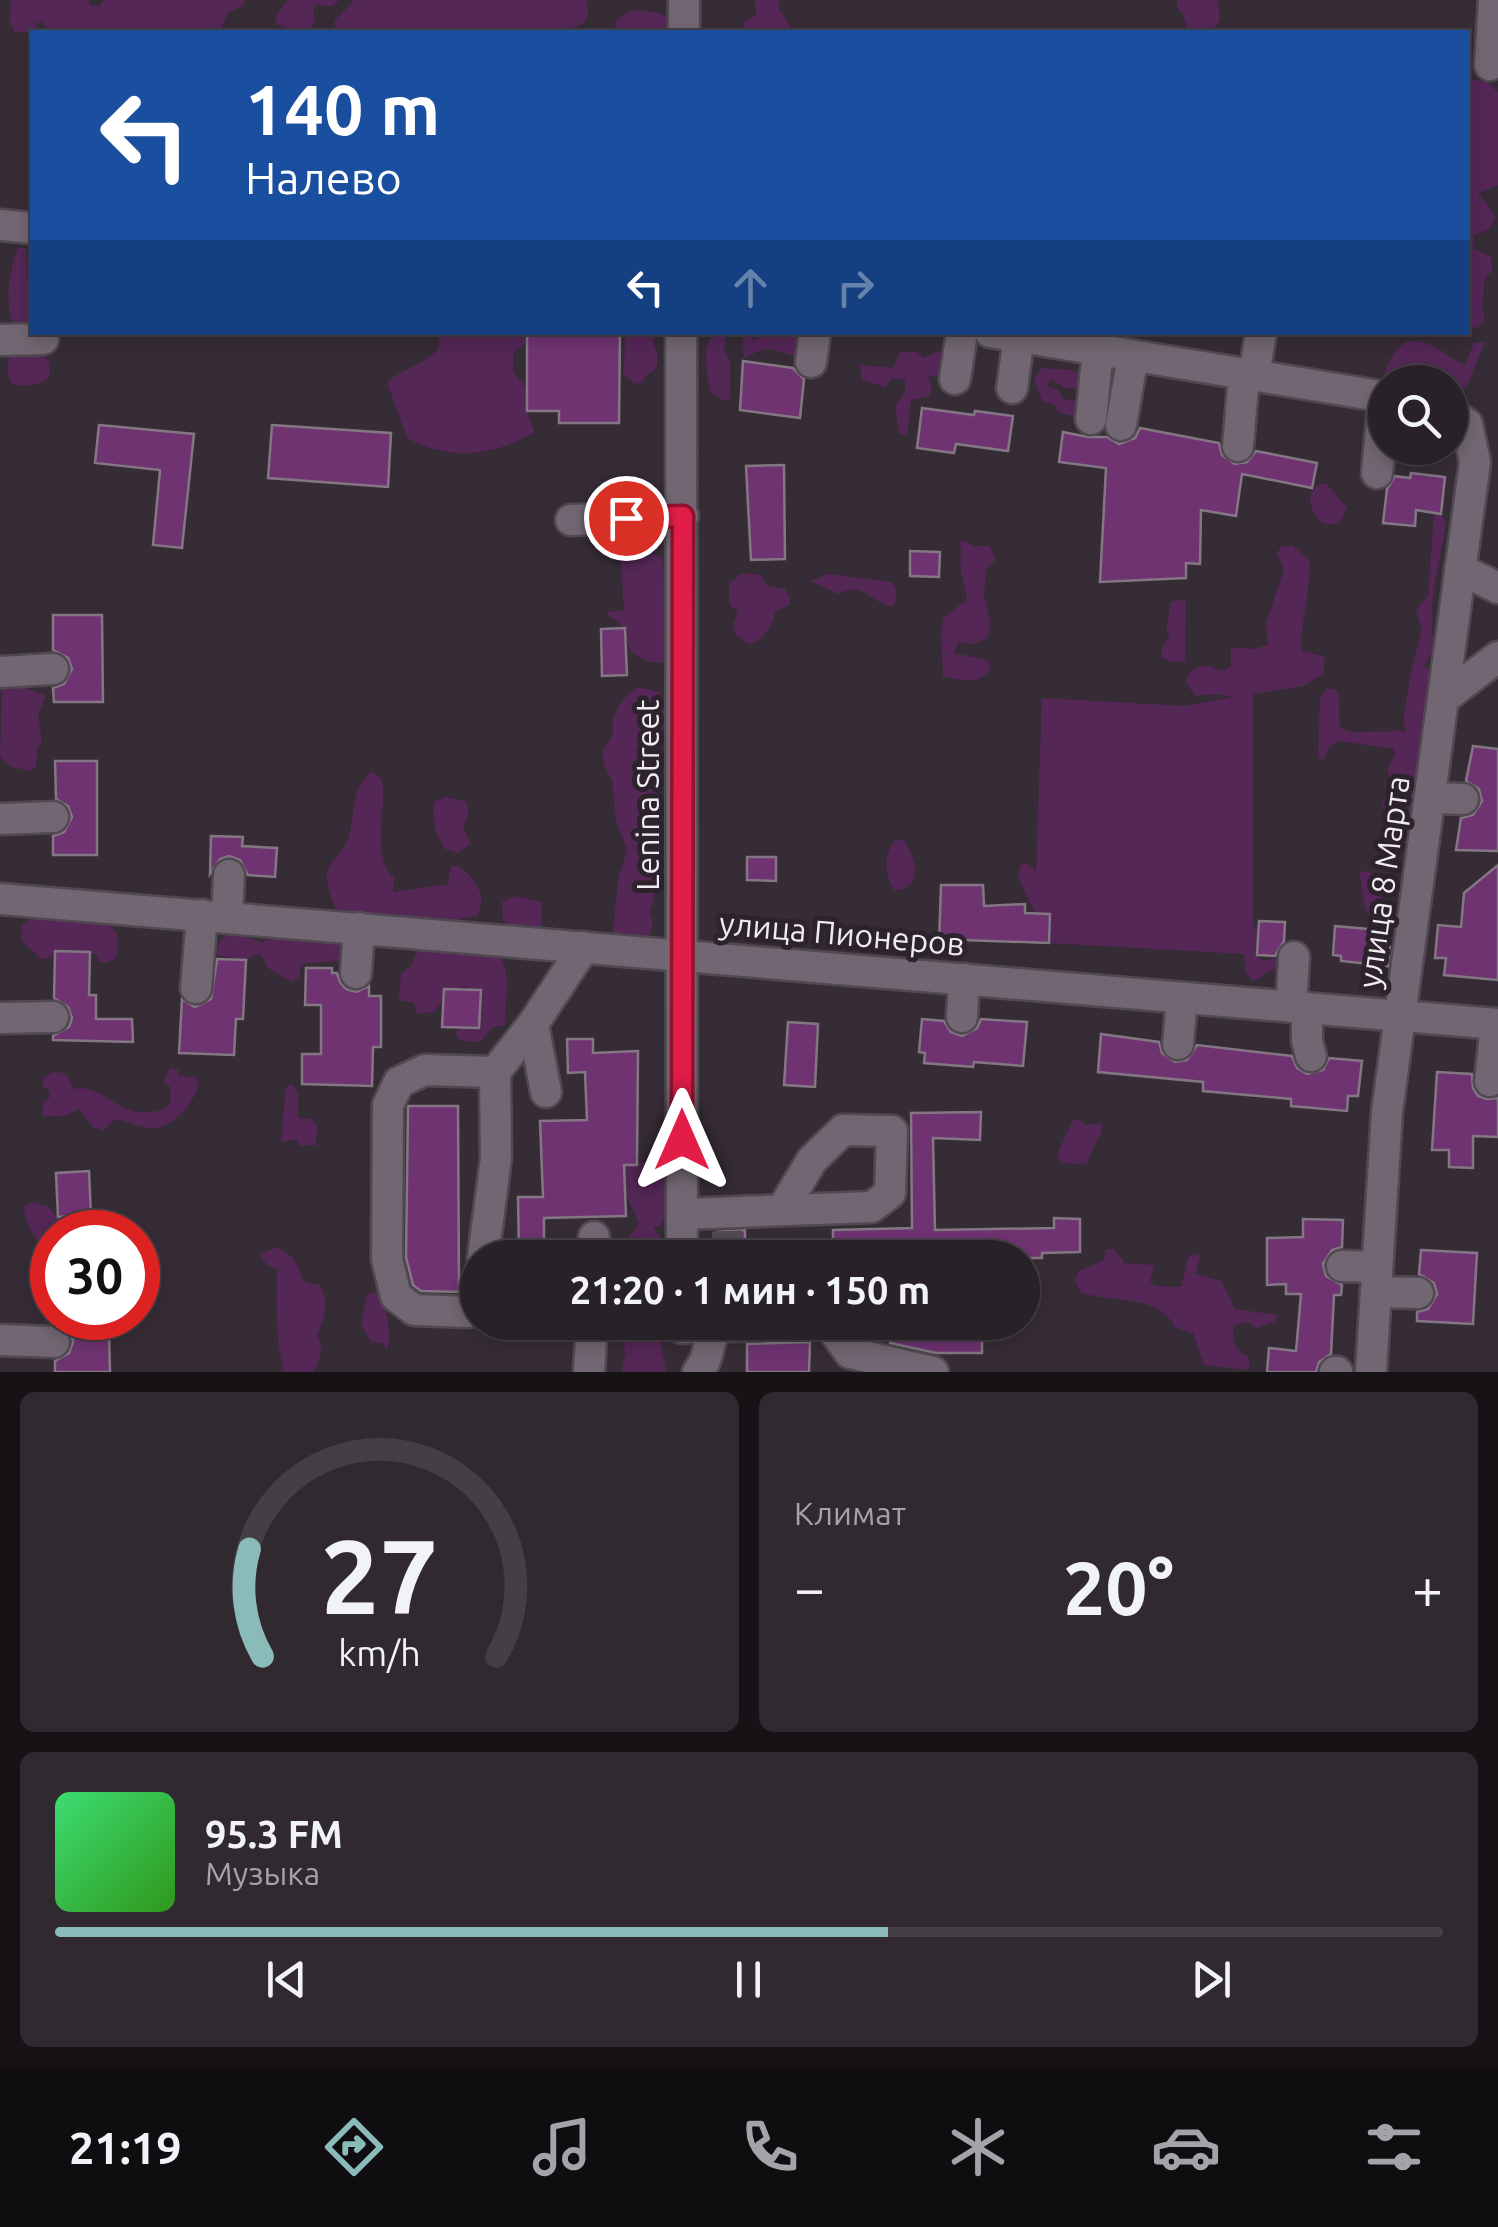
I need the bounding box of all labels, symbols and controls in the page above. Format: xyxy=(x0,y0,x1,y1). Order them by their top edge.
icon: left xyxy=(80,70,210,200)
text: 140 m xyxy=(245,70,440,148)
text: Налево xyxy=(245,152,402,203)
icon: left xyxy=(618,260,673,315)
icon: ahead xyxy=(723,260,778,315)
icon: right xyxy=(828,260,883,315)
map controls xyxy=(1368,365,1468,465)
button: search xyxy=(1368,365,1468,465)
pin xyxy=(584,476,669,561)
icon: arrive xyxy=(599,491,654,546)
street label: Lenina Street xyxy=(629,699,665,891)
street label: улица 8 Марта xyxy=(1350,774,1416,990)
street label: улица Пионеров xyxy=(718,904,966,962)
position arrow xyxy=(630,1088,734,1192)
speed limit sign: 30 xyxy=(30,1210,160,1340)
text: 21:20 · 1 мин · 150 m xyxy=(570,1269,930,1311)
text: Климат xyxy=(794,1495,906,1531)
text: 27 xyxy=(321,1517,438,1634)
text: 20° xyxy=(1063,1545,1174,1629)
text: − xyxy=(794,1557,825,1618)
text: + xyxy=(1412,1557,1443,1618)
text: km/h xyxy=(338,1633,421,1673)
text: 95.3 FM xyxy=(205,1813,343,1855)
text: Музыка xyxy=(205,1855,320,1891)
icon: previous xyxy=(259,1952,314,2007)
icon: pause xyxy=(721,1952,776,2007)
icon: next xyxy=(1184,1952,1239,2007)
icon: directions xyxy=(319,2112,389,2182)
icon: music xyxy=(527,2112,597,2182)
icon: phone xyxy=(735,2112,805,2182)
icon: climate xyxy=(943,2112,1013,2182)
icon: car xyxy=(1151,2112,1221,2182)
icon: filters xyxy=(1359,2112,1429,2182)
text: 21:19 xyxy=(69,2122,182,2173)

